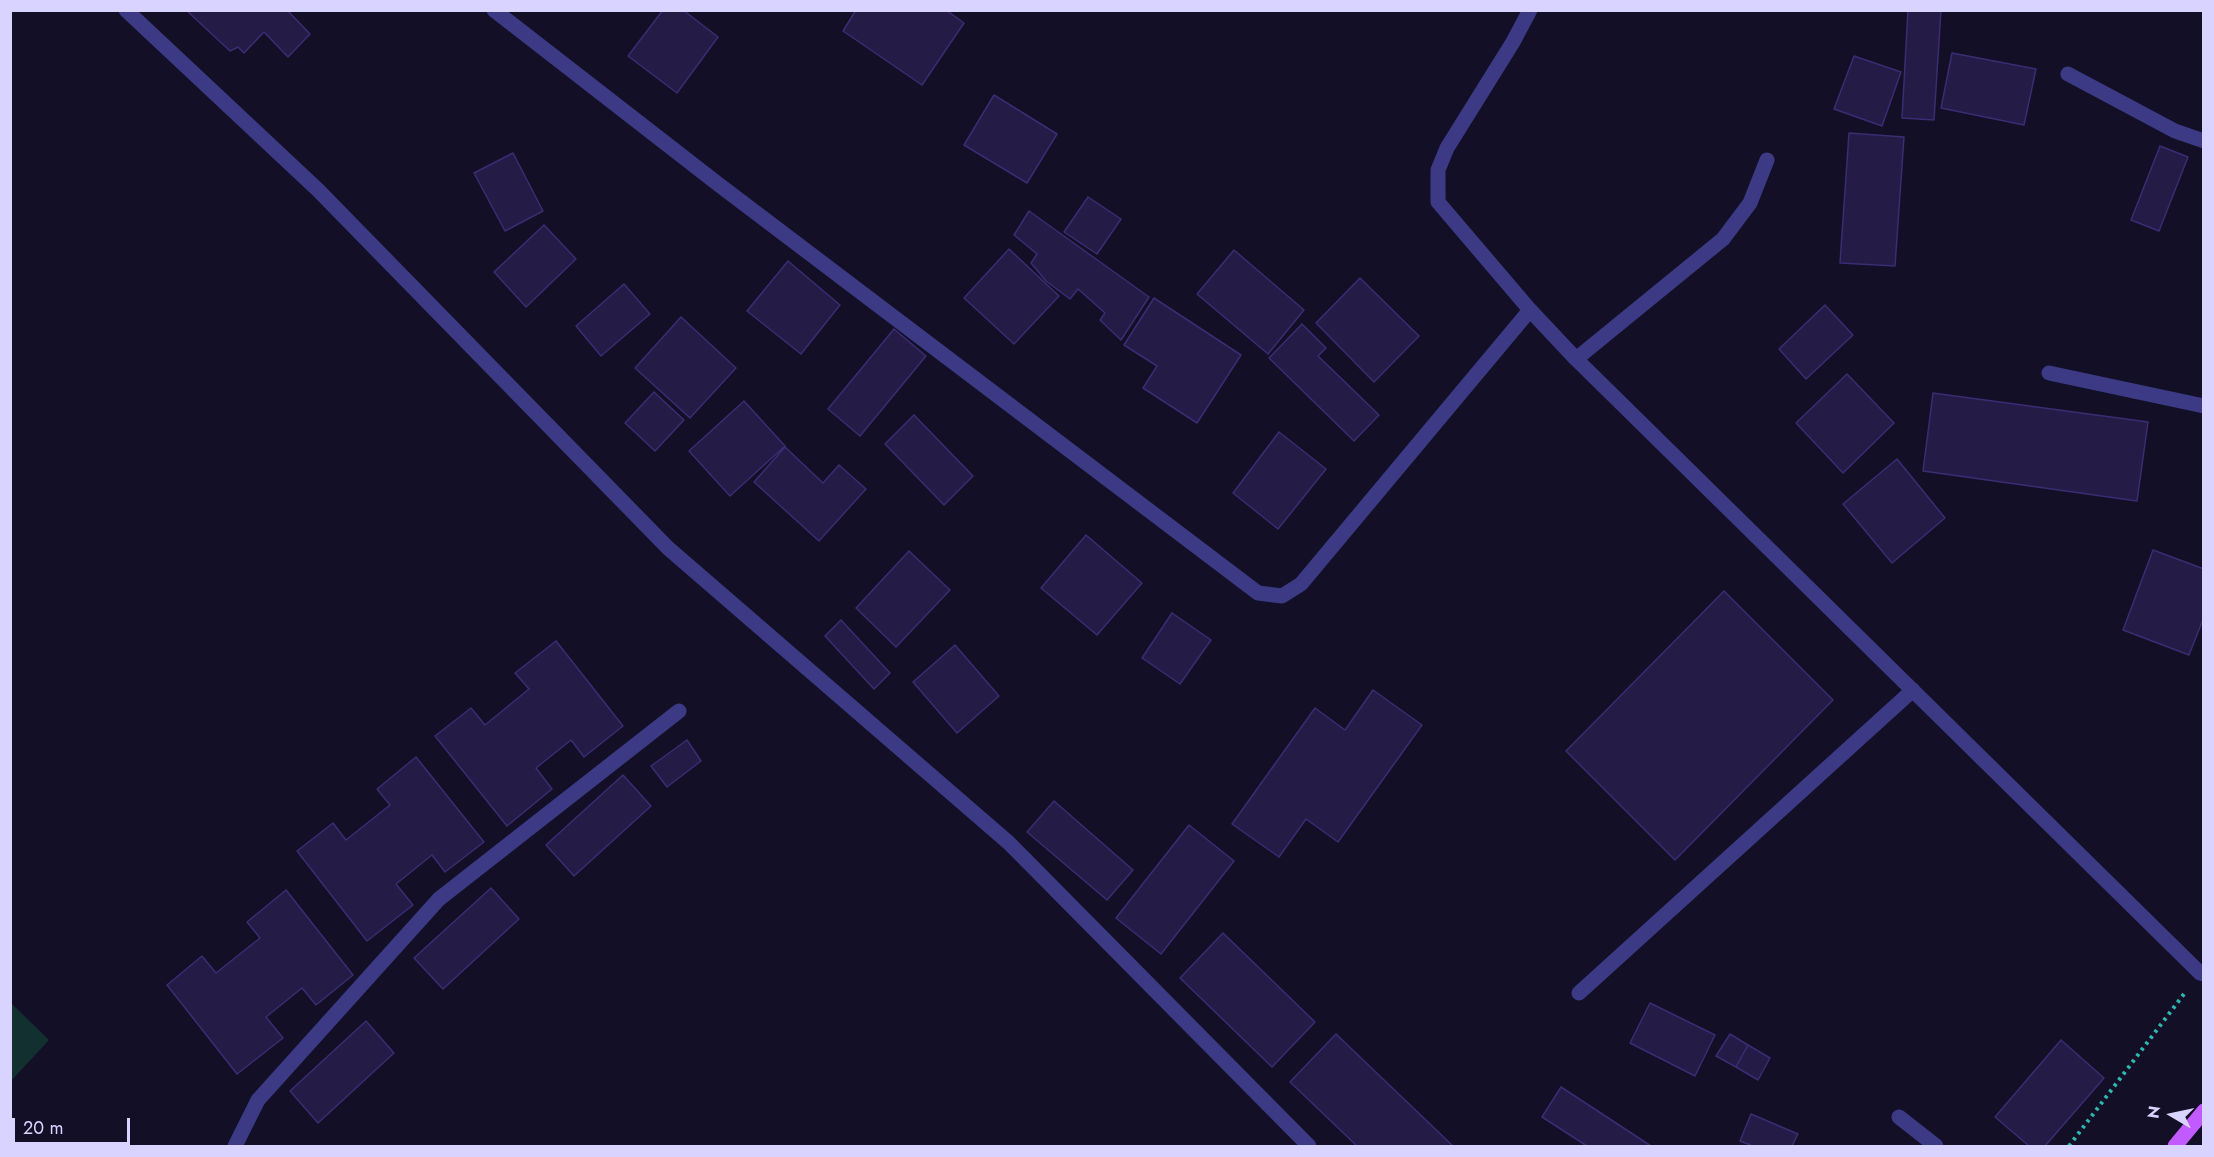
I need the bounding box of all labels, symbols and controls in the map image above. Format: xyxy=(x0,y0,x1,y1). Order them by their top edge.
north arrow xyxy=(2142,1085,2202,1145)
text: N xyxy=(2141,1104,2166,1120)
scale bar xyxy=(15,1106,134,1144)
text: 20 m xyxy=(23,1115,63,1141)

